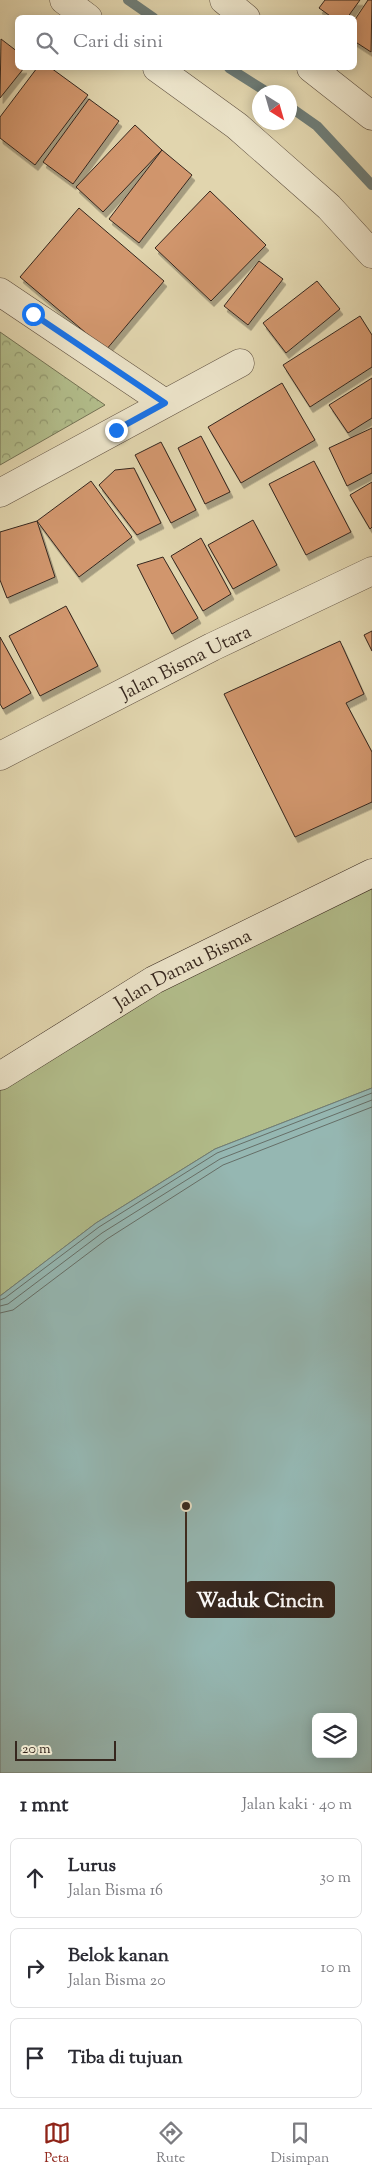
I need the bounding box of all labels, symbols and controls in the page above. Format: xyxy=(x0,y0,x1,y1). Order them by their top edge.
search box xyxy=(15,15,357,70)
icon: search xyxy=(33,29,61,57)
text: Cari di sini xyxy=(73,29,163,56)
north arrow xyxy=(252,85,297,130)
route start xyxy=(22,303,45,326)
route end xyxy=(105,419,128,442)
street label: Jalan Bisma Utara xyxy=(115,619,256,708)
street label: Jalan Danau Bisma xyxy=(109,923,257,1018)
callout: Waduk Cincin xyxy=(186,1582,334,1617)
text: Waduk Cincin xyxy=(196,1588,324,1617)
map controls xyxy=(312,1713,357,1758)
button: layers xyxy=(312,1713,357,1758)
scale bar xyxy=(15,1738,116,1761)
text: 20 m xyxy=(22,1740,51,1760)
text: 1 mnt xyxy=(20,1791,68,1821)
text: Jalan kaki · 40 m xyxy=(242,1794,352,1817)
text: Lurus xyxy=(68,1853,116,1880)
icon: ahead xyxy=(21,1864,49,1892)
text: 30 m xyxy=(320,1867,351,1890)
text: Jalan Bisma 16 xyxy=(68,1880,163,1903)
text: Belok kanan xyxy=(68,1943,169,1970)
icon: right xyxy=(21,1954,49,1982)
text: 10 m xyxy=(321,1957,351,1980)
text: Jalan Bisma 20 xyxy=(68,1970,166,1993)
icon: arrive xyxy=(21,2044,49,2072)
text: Tiba di tujuan xyxy=(68,2045,183,2072)
tab: Peta xyxy=(43,2119,71,2169)
tab: Rute xyxy=(156,2119,185,2169)
tab: Disimpan xyxy=(271,2119,329,2169)

